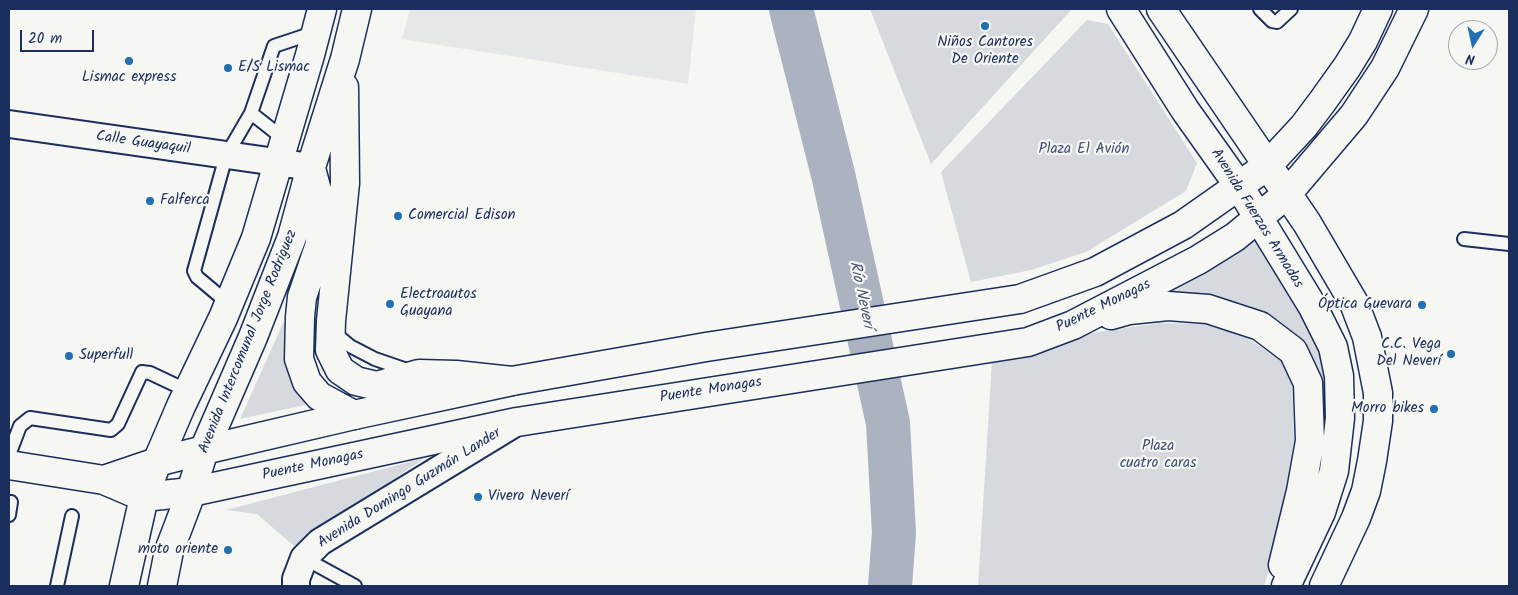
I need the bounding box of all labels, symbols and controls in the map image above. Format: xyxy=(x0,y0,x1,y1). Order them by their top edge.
scale bar xyxy=(22,20,96,52)
marker: Niños Cantores De Oriente xyxy=(979,20,991,32)
north arrow xyxy=(1448,20,1498,70)
text: 20 m xyxy=(28,27,62,51)
place label: Niños Cantores De Oriente xyxy=(937,34,1033,69)
text: N xyxy=(1464,47,1477,70)
marker: Lismac express xyxy=(123,55,135,67)
place label: E/S Lismac xyxy=(238,59,310,77)
marker: E/S Lismac xyxy=(222,62,234,74)
place label: Lismac express xyxy=(82,69,176,87)
street label: Calle Guayaquil xyxy=(95,128,191,160)
park label: Plaza El Avión xyxy=(1039,141,1129,159)
street label: Avenida Fuerzas Armadas xyxy=(1206,146,1306,292)
place label: Falferca xyxy=(160,192,210,210)
marker: Falferca xyxy=(144,195,156,207)
place label: Comercial Edison xyxy=(408,207,515,225)
marker: Comercial Edison xyxy=(392,210,404,222)
street label: Avenida Intercomunal Jorge Rodriguez xyxy=(196,227,302,457)
water label: Río Neverí xyxy=(844,260,876,330)
street label: Puente Monagas xyxy=(1054,276,1154,338)
place label: Electroautos Guayana xyxy=(400,286,477,321)
place label: Óptica Guevara xyxy=(1318,296,1412,314)
marker: Electroautos Guayana xyxy=(384,298,396,310)
marker: Óptica Guevara xyxy=(1416,299,1428,311)
place label: C.C. Vega Del Neverí xyxy=(1376,336,1441,371)
place label: Superfull xyxy=(79,347,133,365)
marker: C.C. Vega Del Neverí xyxy=(1445,348,1457,360)
marker: Superfull xyxy=(63,350,75,362)
street label: Puente Monagas xyxy=(659,374,763,408)
place label: Morro bikes xyxy=(1351,400,1424,418)
marker: Morro bikes xyxy=(1428,403,1440,415)
street label: Avenida Domingo Guzmán Lander xyxy=(315,425,505,553)
park label: Plaza cuatro caras xyxy=(1120,438,1196,473)
street label: Puente Monagas xyxy=(261,447,365,485)
place label: Vivero Neverí xyxy=(488,488,569,506)
marker: Vivero Neverí xyxy=(472,491,484,503)
place label: moto oriente xyxy=(138,541,218,559)
marker: moto oriente xyxy=(222,544,234,556)

